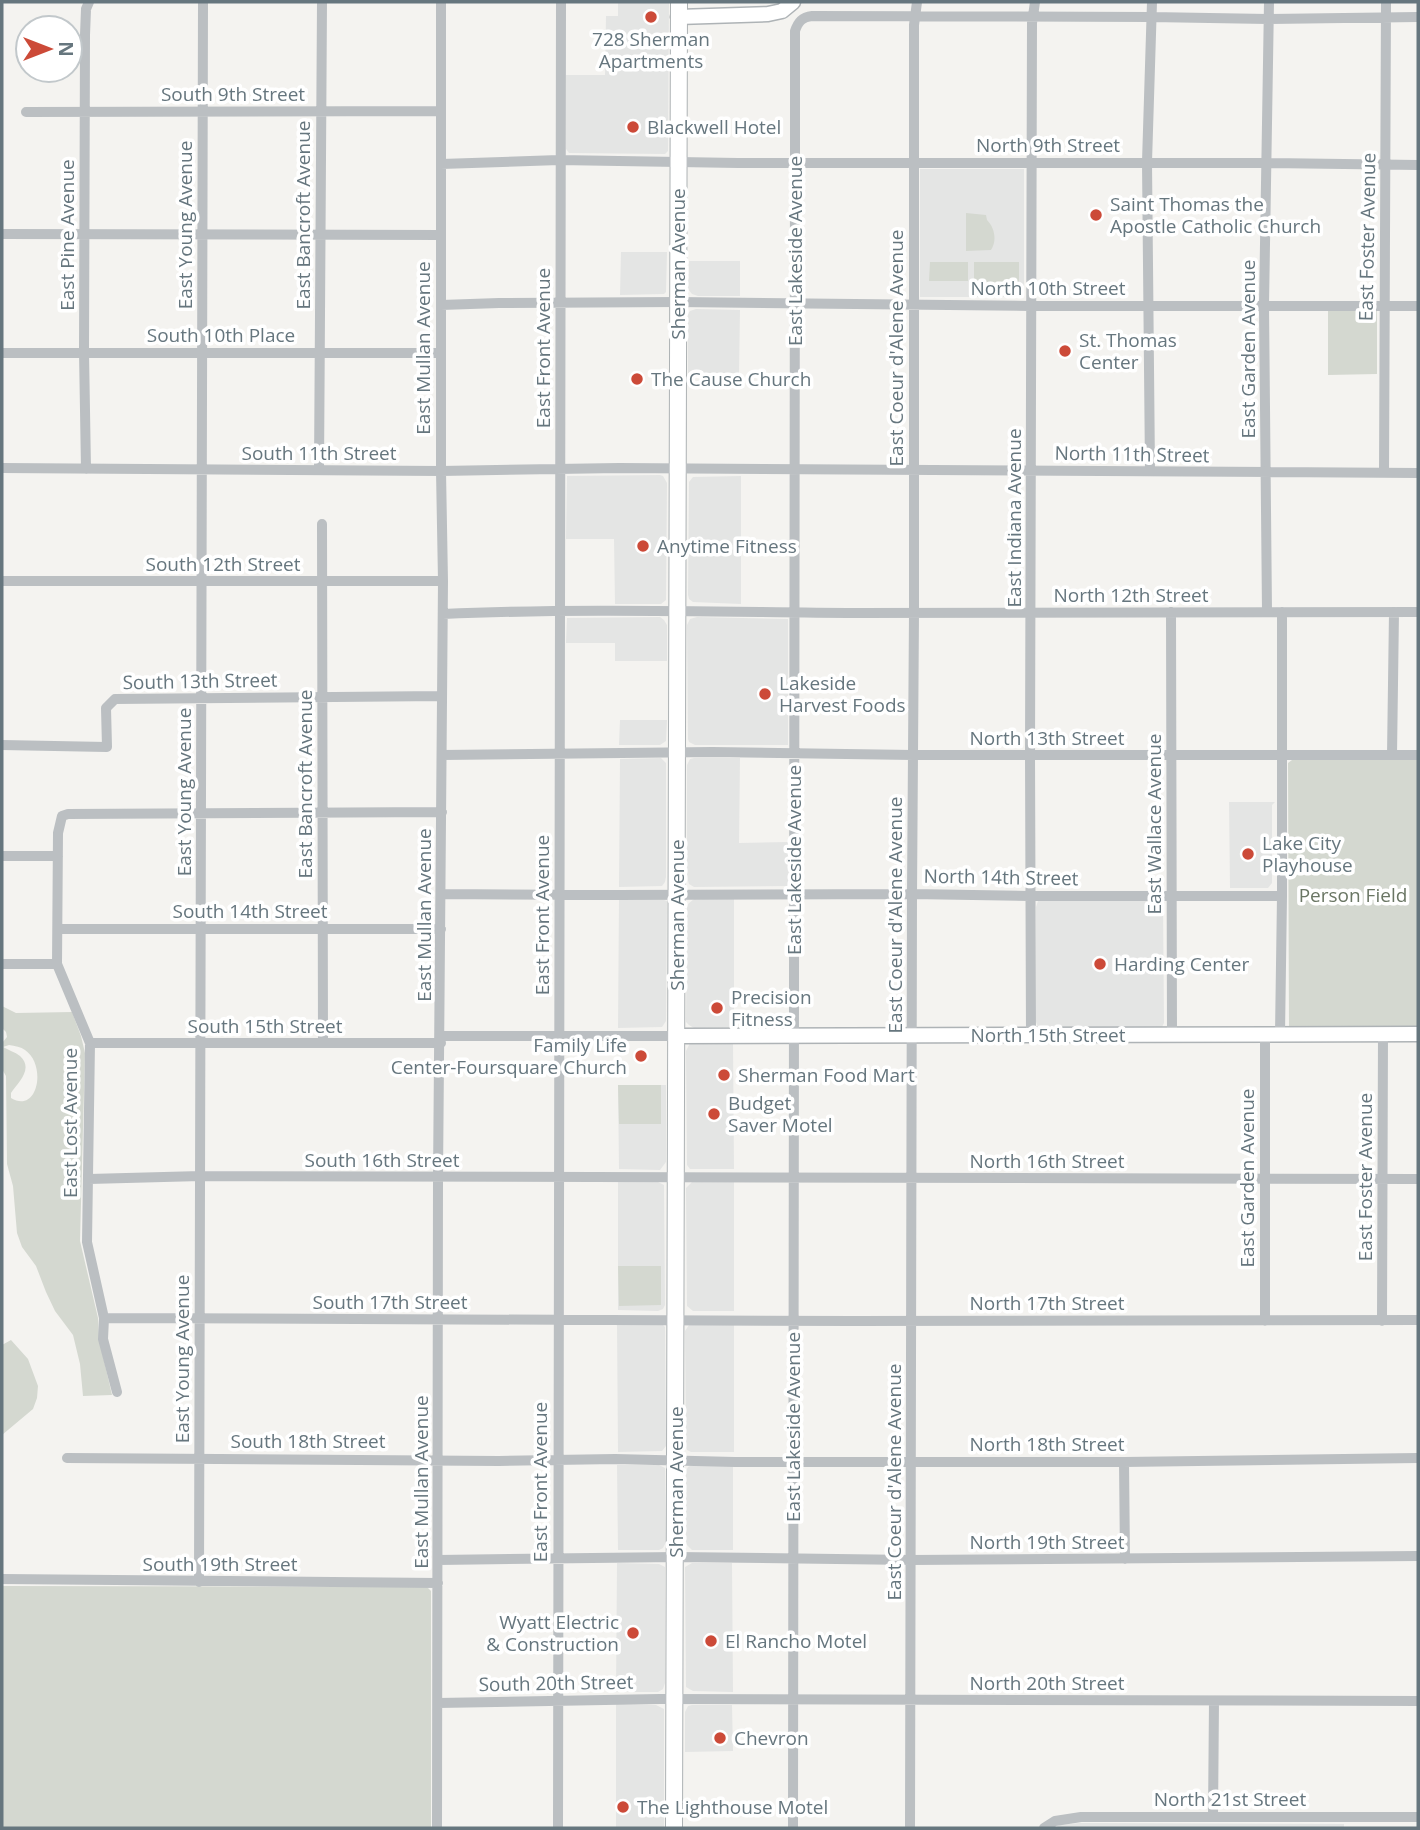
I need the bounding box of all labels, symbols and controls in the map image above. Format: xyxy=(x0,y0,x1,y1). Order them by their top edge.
marker: 728 Sherman Apartments xyxy=(643,9,659,25)
north arrow xyxy=(14,14,84,84)
place label: 728 Sherman Apartments xyxy=(592,26,710,74)
text: N xyxy=(53,41,79,57)
street label: South 9th Street xyxy=(161,81,305,107)
place label: Blackwell Hotel xyxy=(647,114,781,140)
marker: Blackwell Hotel xyxy=(625,119,641,135)
street label: East Bancroft Avenue xyxy=(290,121,316,309)
street label: North 9th Street xyxy=(976,132,1120,158)
street label: East Young Avenue xyxy=(172,141,198,309)
street label: East Foster Avenue xyxy=(1353,153,1381,321)
street label: East Lakeside Avenue xyxy=(782,156,808,346)
street label: East Pine Avenue xyxy=(54,159,80,311)
street label: Sherman Avenue xyxy=(665,188,691,340)
place label: Saint Thomas the Apostle Catholic Church xyxy=(1110,191,1321,239)
marker: Saint Thomas the Apostle Catholic Church xyxy=(1088,207,1104,223)
street label: East Coeur d'Alene Avenue xyxy=(883,230,909,466)
street label: East Garden Avenue xyxy=(1235,259,1261,439)
street label: East Mullan Avenue xyxy=(410,261,436,435)
street label: East Front Avenue xyxy=(530,268,556,428)
street label: North 10th Street xyxy=(970,275,1126,301)
street label: South 10th Place xyxy=(147,322,295,348)
place label: St. Thomas Center xyxy=(1079,327,1177,375)
marker: St. Thomas Center xyxy=(1057,343,1073,359)
place label: The Cause Church xyxy=(651,366,811,392)
marker: The Cause Church xyxy=(629,371,645,387)
street label: East Indiana Avenue xyxy=(1001,428,1027,608)
street label: South 11th Street xyxy=(241,440,397,466)
street label: North 11th Street xyxy=(1054,440,1210,468)
place label: Anytime Fitness xyxy=(657,533,797,559)
marker: Anytime Fitness xyxy=(635,538,651,554)
street label: South 12th Street xyxy=(145,551,301,577)
street label: North 12th Street xyxy=(1053,582,1209,608)
street label: South 13th Street xyxy=(122,667,278,695)
place label: Lakeside Harvest Foods xyxy=(779,670,906,718)
marker: Lakeside Harvest Foods xyxy=(757,686,773,702)
street label: East Bancroft Avenue xyxy=(292,690,318,878)
street label: East Young Avenue xyxy=(171,708,197,876)
street label: North 13th Street xyxy=(969,725,1125,751)
street label: East Wallace Avenue xyxy=(1141,734,1167,914)
street label: East Lakeside Avenue xyxy=(781,765,807,955)
street label: East Coeur d'Alene Avenue xyxy=(882,797,908,1033)
street label: East Mullan Avenue xyxy=(411,828,437,1002)
place label: Lake City Playhouse xyxy=(1262,830,1353,878)
street label: East Front Avenue xyxy=(529,835,555,995)
street label: Sherman Avenue xyxy=(664,839,690,991)
marker: Lake City Playhouse xyxy=(1240,846,1256,862)
street label: North 14th Street xyxy=(923,863,1079,891)
park label: Person Field xyxy=(1299,882,1407,908)
street label: South 14th Street xyxy=(172,898,328,924)
place label: Harding Center xyxy=(1114,951,1249,977)
marker: Harding Center xyxy=(1092,956,1108,972)
place label: Precision Fitness xyxy=(731,984,812,1032)
marker: Precision Fitness xyxy=(709,1000,725,1016)
street label: South 15th Street xyxy=(187,1013,343,1039)
street label: North 15th Street xyxy=(970,1022,1126,1048)
place label: Family Life Center-Foursquare Church xyxy=(391,1032,627,1080)
street label: East Lost Avenue xyxy=(57,1048,83,1198)
marker: Family Life Center-Foursquare Church xyxy=(633,1048,649,1064)
place label: Sherman Food Mart xyxy=(738,1062,915,1088)
marker: Sherman Food Mart xyxy=(716,1067,732,1083)
street label: East Garden Avenue xyxy=(1234,1088,1260,1268)
place label: Budget Saver Motel xyxy=(728,1090,833,1138)
street label: East Foster Avenue xyxy=(1352,1093,1378,1261)
marker: Budget Saver Motel xyxy=(706,1106,722,1122)
street label: South 16th Street xyxy=(304,1147,460,1173)
street label: North 16th Street xyxy=(969,1148,1125,1174)
street label: East Young Avenue xyxy=(169,1275,195,1443)
street label: South 17th Street xyxy=(312,1289,468,1315)
street label: North 17th Street xyxy=(969,1290,1125,1316)
street label: East Lakeside Avenue xyxy=(780,1332,806,1522)
street label: East Coeur d'Alene Avenue xyxy=(881,1364,907,1600)
street label: East Mullan Avenue xyxy=(408,1395,434,1569)
street label: East Front Avenue xyxy=(527,1402,553,1562)
street label: Sherman Avenue xyxy=(663,1406,689,1558)
street label: South 18th Street xyxy=(230,1428,386,1454)
street label: North 18th Street xyxy=(969,1431,1125,1457)
street label: North 19th Street xyxy=(969,1529,1125,1555)
street label: South 19th Street xyxy=(142,1551,298,1577)
place label: Wyatt Electric & Construction xyxy=(486,1609,619,1657)
marker: Wyatt Electric & Construction xyxy=(625,1625,641,1641)
place label: El Rancho Motel xyxy=(725,1628,867,1654)
marker: El Rancho Motel xyxy=(703,1633,719,1649)
street label: South 20th Street xyxy=(478,1669,634,1697)
street label: North 20th Street xyxy=(969,1670,1125,1696)
place label: Chevron xyxy=(734,1725,809,1751)
marker: Chevron xyxy=(712,1730,728,1746)
street label: North 21st Street xyxy=(1154,1786,1306,1812)
place label: The Lighthouse Motel xyxy=(637,1794,828,1820)
marker: The Lighthouse Motel xyxy=(615,1799,631,1815)

